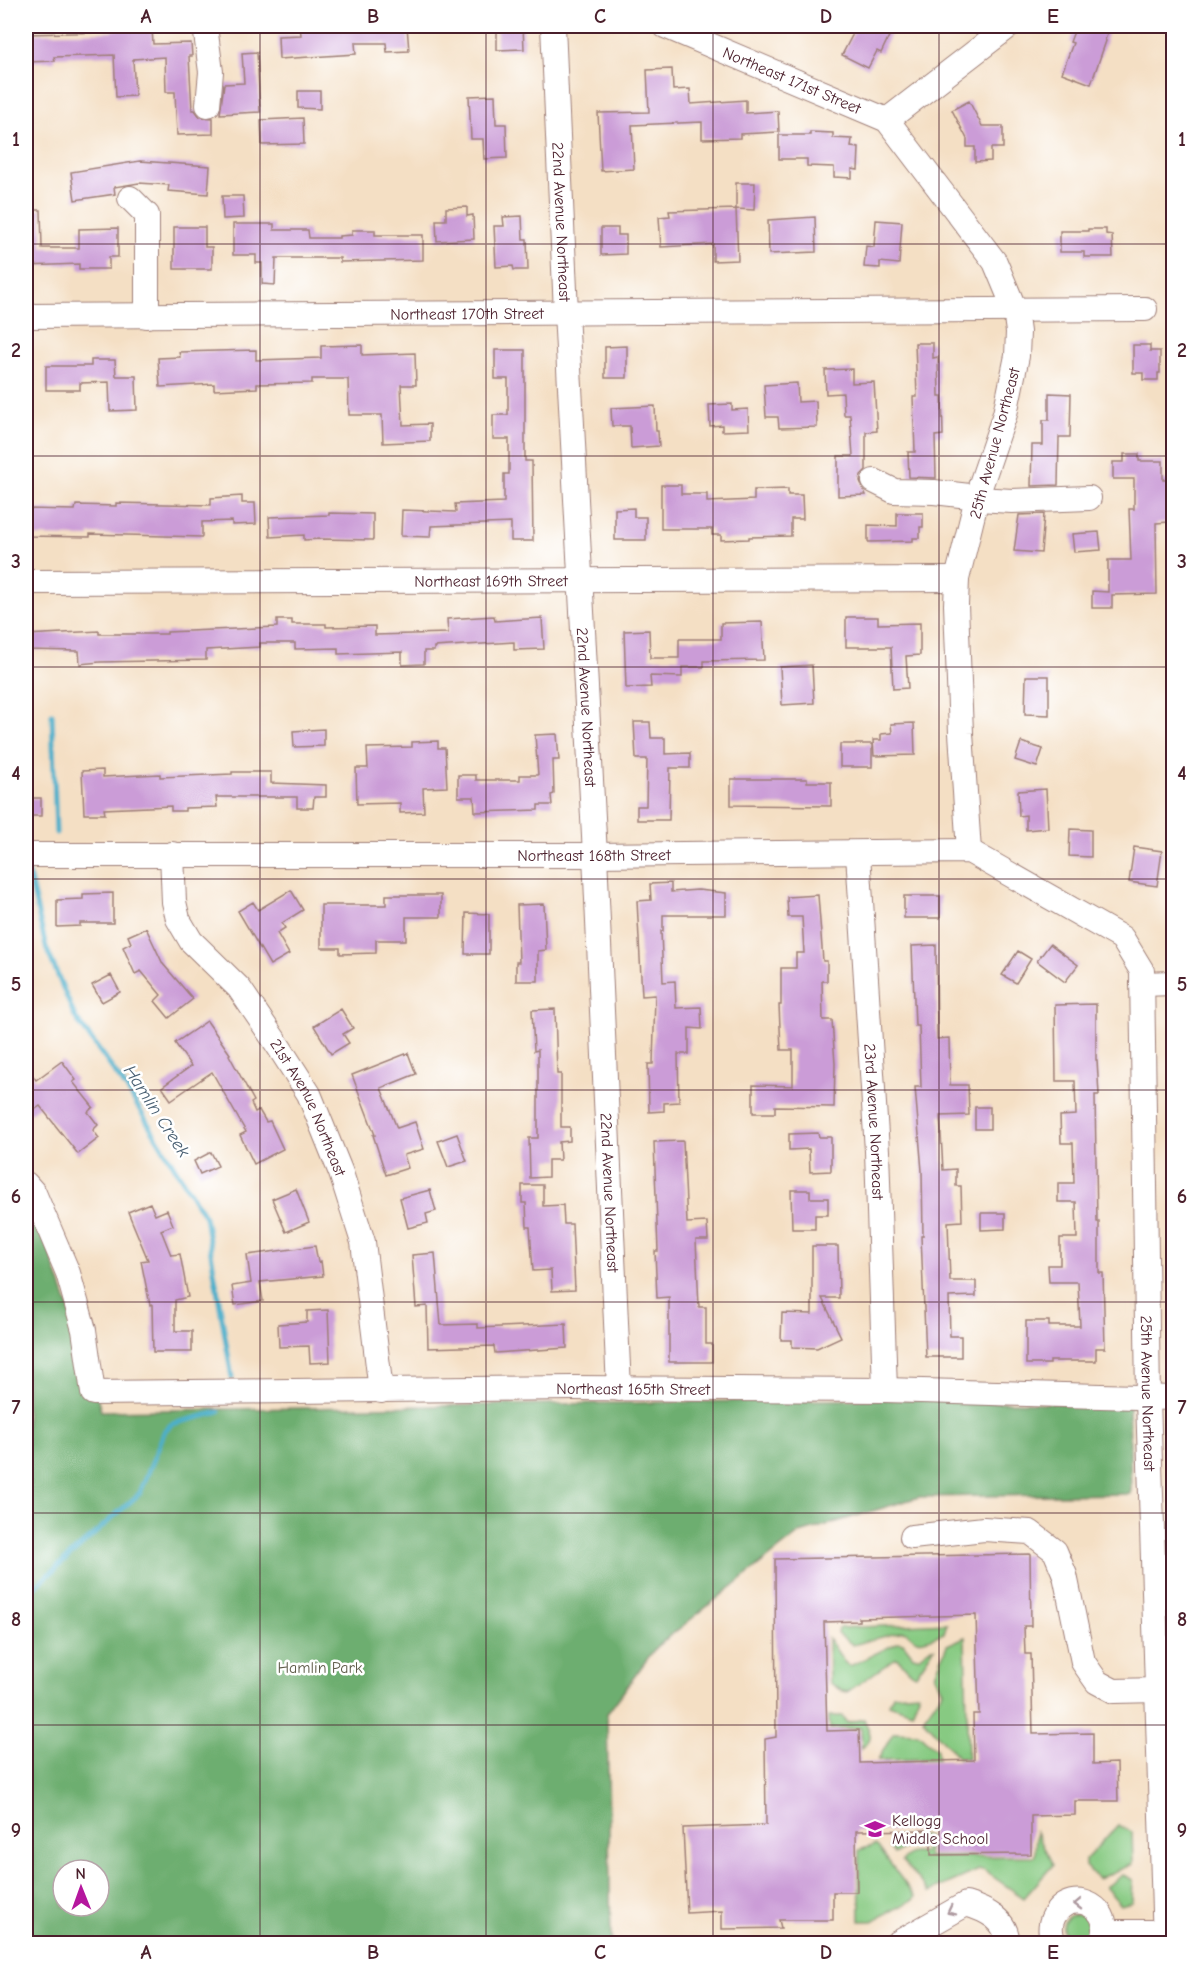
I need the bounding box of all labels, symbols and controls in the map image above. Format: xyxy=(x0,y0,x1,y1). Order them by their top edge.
text: A xyxy=(140,5,152,28)
text: B xyxy=(367,5,379,28)
text: C xyxy=(594,5,606,28)
text: D xyxy=(820,5,832,28)
text: E xyxy=(1047,5,1059,28)
street label: Northeast 171st Street xyxy=(720,44,864,118)
text: 1 xyxy=(12,128,20,151)
text: 1 xyxy=(1178,128,1186,151)
street label: 22nd Avenue Northeast xyxy=(548,142,574,302)
street label: Northeast 170th Street xyxy=(390,305,544,324)
text: 2 xyxy=(11,339,21,362)
text: 2 xyxy=(1177,339,1187,362)
street label: 25th Avenue Northeast xyxy=(966,365,1024,521)
text: 3 xyxy=(11,550,21,573)
text: 3 xyxy=(1177,550,1187,573)
street label: Northeast 169th Street xyxy=(414,572,568,591)
street label: 22nd Avenue Northeast xyxy=(573,627,599,788)
text: 4 xyxy=(11,762,21,785)
text: 4 xyxy=(1177,762,1187,785)
street label: Northeast 168th Street xyxy=(517,846,671,865)
text: 5 xyxy=(11,973,21,996)
text: 5 xyxy=(1177,973,1187,996)
street label: 21st Avenue Northeast xyxy=(266,1036,349,1179)
street label: 23rd Avenue Northeast xyxy=(860,1043,887,1200)
water label: Hamlin Creek xyxy=(119,1061,194,1162)
street label: 22nd Avenue Northeast xyxy=(597,1112,622,1273)
text: 6 xyxy=(11,1185,21,1208)
text: 6 xyxy=(1177,1185,1187,1208)
street label: 25th Avenue Northeast xyxy=(1137,1315,1158,1472)
street label: Northeast 165th Street xyxy=(556,1380,711,1399)
text: 7 xyxy=(12,1396,21,1419)
text: 7 xyxy=(1178,1396,1187,1419)
text: 8 xyxy=(11,1608,21,1631)
text: 8 xyxy=(1177,1608,1187,1631)
park label: Hamlin Park xyxy=(277,1659,363,1677)
place label: Kellogg Middle School xyxy=(892,1812,988,1848)
school or university icon: Kellogg Middle School xyxy=(863,1817,887,1841)
text: 9 xyxy=(11,1819,21,1842)
text: 9 xyxy=(1177,1819,1187,1842)
north arrow xyxy=(51,1858,111,1918)
text: N xyxy=(75,1865,86,1883)
one-way arrow xyxy=(1073,1897,1082,1910)
one-way arrow xyxy=(947,1904,958,1915)
text: A xyxy=(140,1941,152,1964)
text: B xyxy=(367,1941,379,1964)
text: C xyxy=(594,1941,606,1964)
text: D xyxy=(820,1941,832,1964)
text: E xyxy=(1047,1941,1059,1964)

